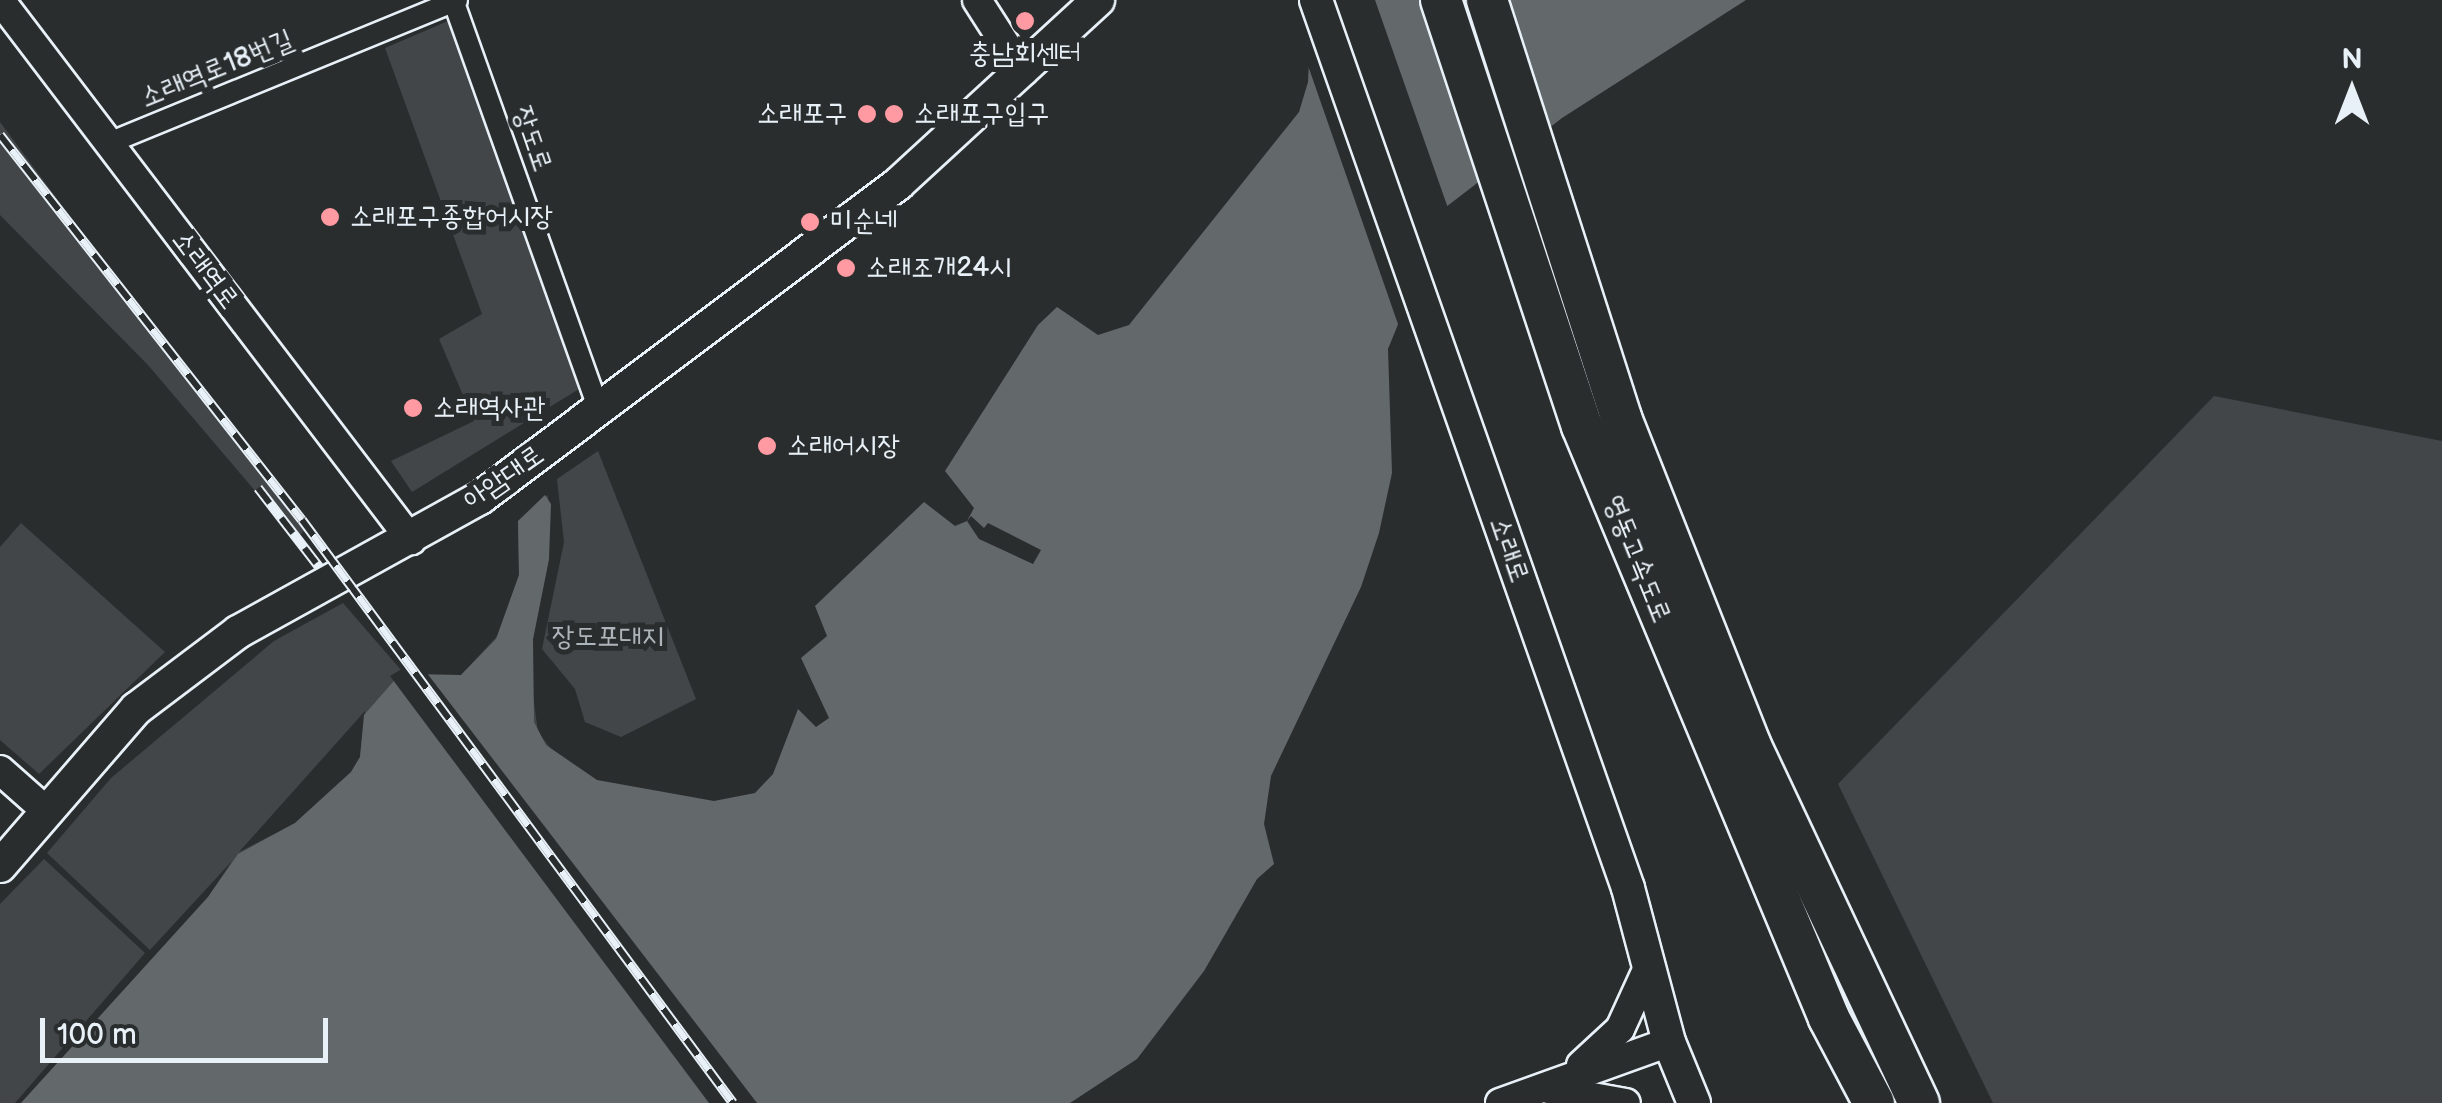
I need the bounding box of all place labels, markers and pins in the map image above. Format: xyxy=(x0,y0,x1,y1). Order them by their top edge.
marker: 충남회센터 xyxy=(1014,10,1036,32)
place label: 충남회센터 xyxy=(969,37,1081,71)
place label: 소래포구 xyxy=(757,97,847,131)
place label: 소래포구입구 xyxy=(914,97,1049,131)
marker: 소래포구 xyxy=(856,103,878,125)
marker: 소래포구입구 xyxy=(883,103,905,125)
place label: 소래포구종합어시장 xyxy=(350,200,553,234)
place label: 미순네 xyxy=(830,205,898,239)
marker: 소래포구종합어시장 xyxy=(319,206,341,228)
marker: 미순네 xyxy=(799,211,821,233)
place label: 소래조개24시 xyxy=(866,251,1012,285)
marker: 소래조개24시 xyxy=(835,257,857,279)
place label: 소래역사관 xyxy=(433,391,546,425)
marker: 소래역사관 xyxy=(402,397,424,419)
place label: 소래어시장 xyxy=(787,429,900,463)
marker: 소래어시장 xyxy=(756,435,778,457)

